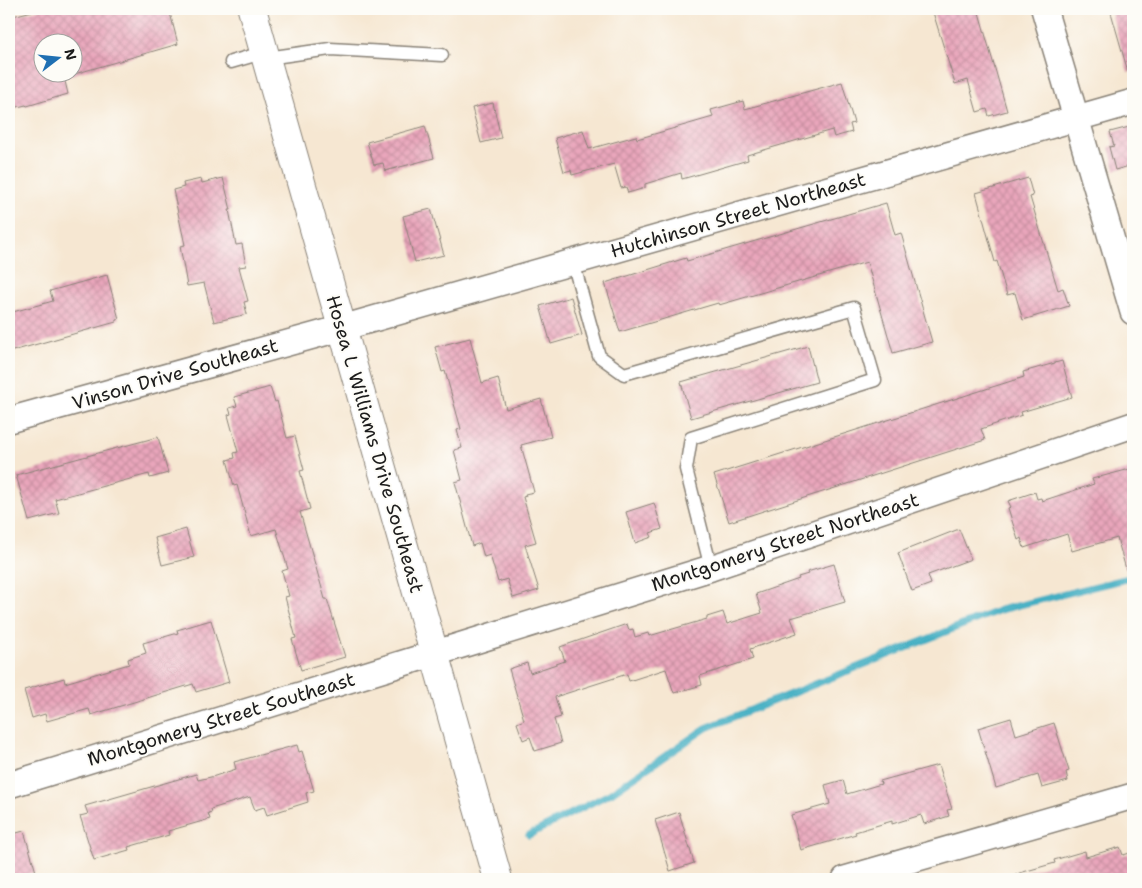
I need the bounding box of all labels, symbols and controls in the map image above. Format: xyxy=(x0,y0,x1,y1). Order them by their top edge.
north arrow xyxy=(32,32,82,82)
text: N xyxy=(60,47,81,62)
street label: Hutchinson Street Northeast xyxy=(608,167,868,263)
street label: Hosea L Williams Drive Southeast xyxy=(320,292,430,596)
street label: Vinson Drive Southeast xyxy=(69,333,281,415)
street label: Montgomery Street Northeast xyxy=(648,487,922,597)
street label: Montgomery Street Southeast xyxy=(84,666,358,772)

